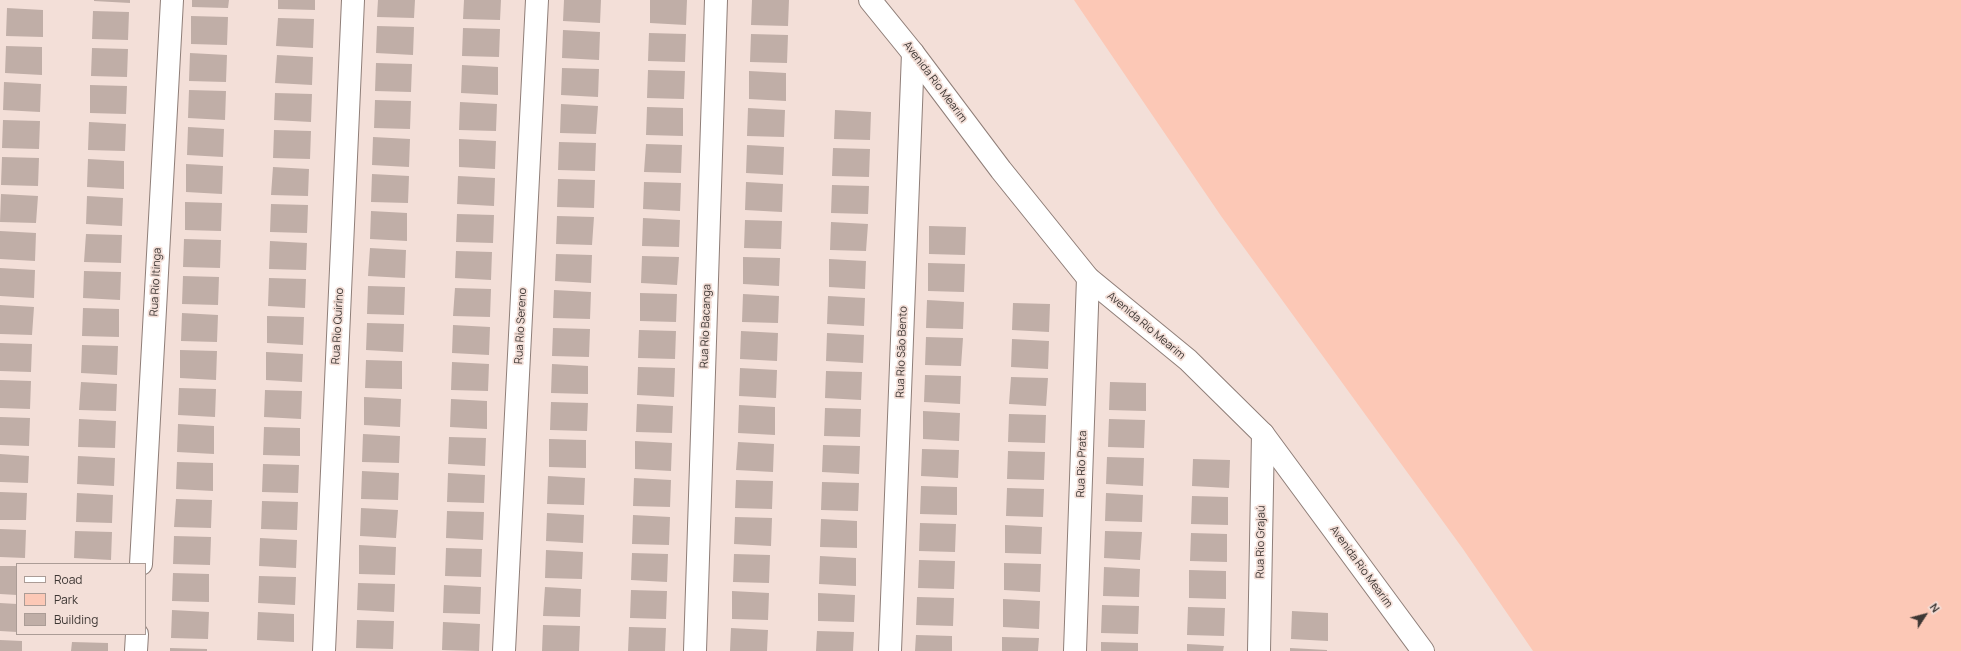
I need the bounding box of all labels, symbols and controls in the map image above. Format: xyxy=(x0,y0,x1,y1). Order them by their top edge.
street label: Avenida Rio Mearim xyxy=(900,39,970,125)
street label: Rua Rio Itinga xyxy=(148,247,164,317)
street label: Rua Rio Bacanga xyxy=(698,284,714,368)
street label: Rua Rio Quirino xyxy=(329,287,347,365)
street label: Rua Rio Sereno xyxy=(512,288,530,364)
street label: Avenida Rio Mearim xyxy=(1104,289,1188,363)
street label: Rua Rio São Bento xyxy=(894,306,910,398)
street label: Rua Rio Prata xyxy=(1074,430,1090,498)
street label: Rua Rio Grajaú xyxy=(1254,505,1268,579)
street label: Avenida Rio Mearim xyxy=(1327,524,1395,610)
legend xyxy=(16,563,146,635)
text: Road xyxy=(54,571,82,588)
text: Park xyxy=(54,591,78,608)
north arrow xyxy=(1905,595,1945,635)
text: N xyxy=(1927,600,1944,615)
text: Building xyxy=(54,611,98,628)

